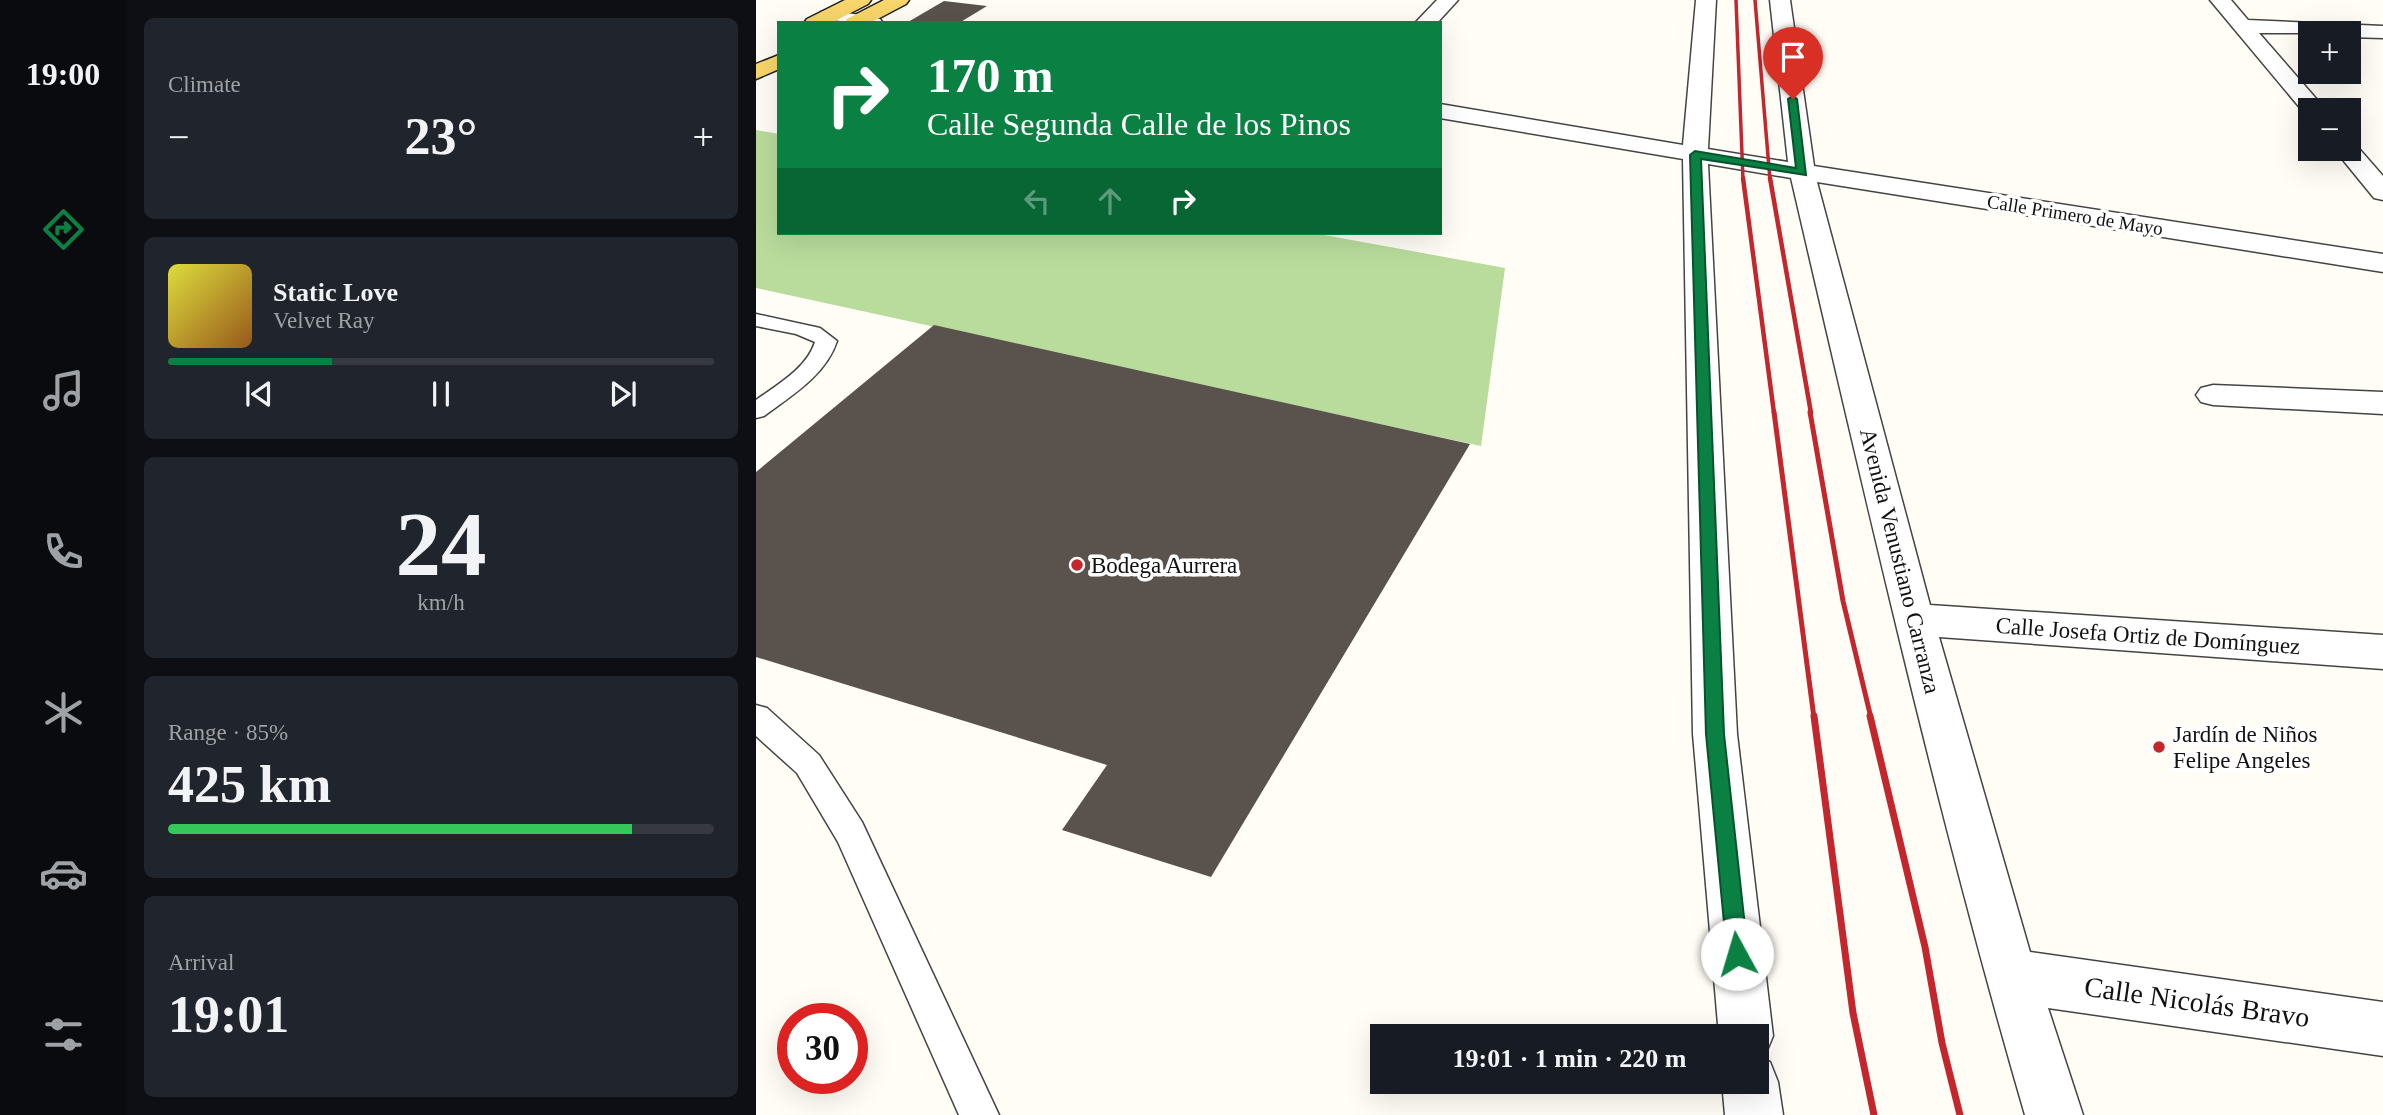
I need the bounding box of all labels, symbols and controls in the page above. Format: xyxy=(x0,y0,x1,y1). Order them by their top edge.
map controls xyxy=(2298,21,2361,161)
button: + xyxy=(2298,21,2361,84)
pin xyxy=(1763,27,1823,99)
icon: arrive xyxy=(1774,38,1812,76)
text: 170 m xyxy=(927,48,1054,103)
icon: right xyxy=(812,49,903,140)
text: 19:00 xyxy=(26,56,100,92)
text: Climate xyxy=(168,72,241,97)
button: − xyxy=(2298,98,2361,161)
text: Calle Segunda Calle de los Pinos xyxy=(927,106,1351,142)
text: 23° xyxy=(405,108,477,165)
text: − xyxy=(168,116,189,158)
text: + xyxy=(693,116,714,158)
icon: left xyxy=(1018,182,1056,220)
icon: ahead xyxy=(1091,182,1129,220)
icon: right xyxy=(1164,182,1202,220)
street label: Calle Primero de Mayo xyxy=(1986,191,2164,239)
icon: directions xyxy=(39,205,88,254)
text: Static Love xyxy=(273,278,398,307)
text: Velvet Ray xyxy=(273,308,375,333)
icon: music xyxy=(39,366,88,415)
icon: previous xyxy=(240,375,278,413)
icon: pause xyxy=(422,375,460,413)
icon: next xyxy=(604,375,642,413)
street label: Avenida Venustiano Carranza xyxy=(1855,426,1945,696)
text: 24 xyxy=(396,494,487,595)
icon: phone xyxy=(39,527,88,576)
place label: Bodega Aurrera xyxy=(1091,553,1237,578)
marker: Bodega Aurrera xyxy=(1069,557,1085,573)
text: km/h xyxy=(417,590,465,615)
street label: Calle Josefa Ortiz de Domínguez xyxy=(1995,613,2301,659)
icon: climate xyxy=(39,688,88,737)
text: Range · 85% xyxy=(168,720,288,745)
place label: Jardín de Niños Felipe Angeles xyxy=(2173,722,2317,773)
marker: Jardín de Niños Felipe Angeles xyxy=(2151,739,2167,755)
text: 425 km xyxy=(168,756,331,813)
icon: car xyxy=(39,849,88,898)
position arrow xyxy=(1700,917,1774,991)
text: Arrival xyxy=(168,950,234,975)
street label: Calle Nicolás Bravo xyxy=(2082,971,2312,1033)
text: 19:01 xyxy=(168,986,289,1043)
speed limit sign: 30 xyxy=(777,1003,868,1094)
icon: filters xyxy=(39,1010,88,1059)
text: 19:01 · 1 min · 220 m xyxy=(1453,1044,1687,1073)

